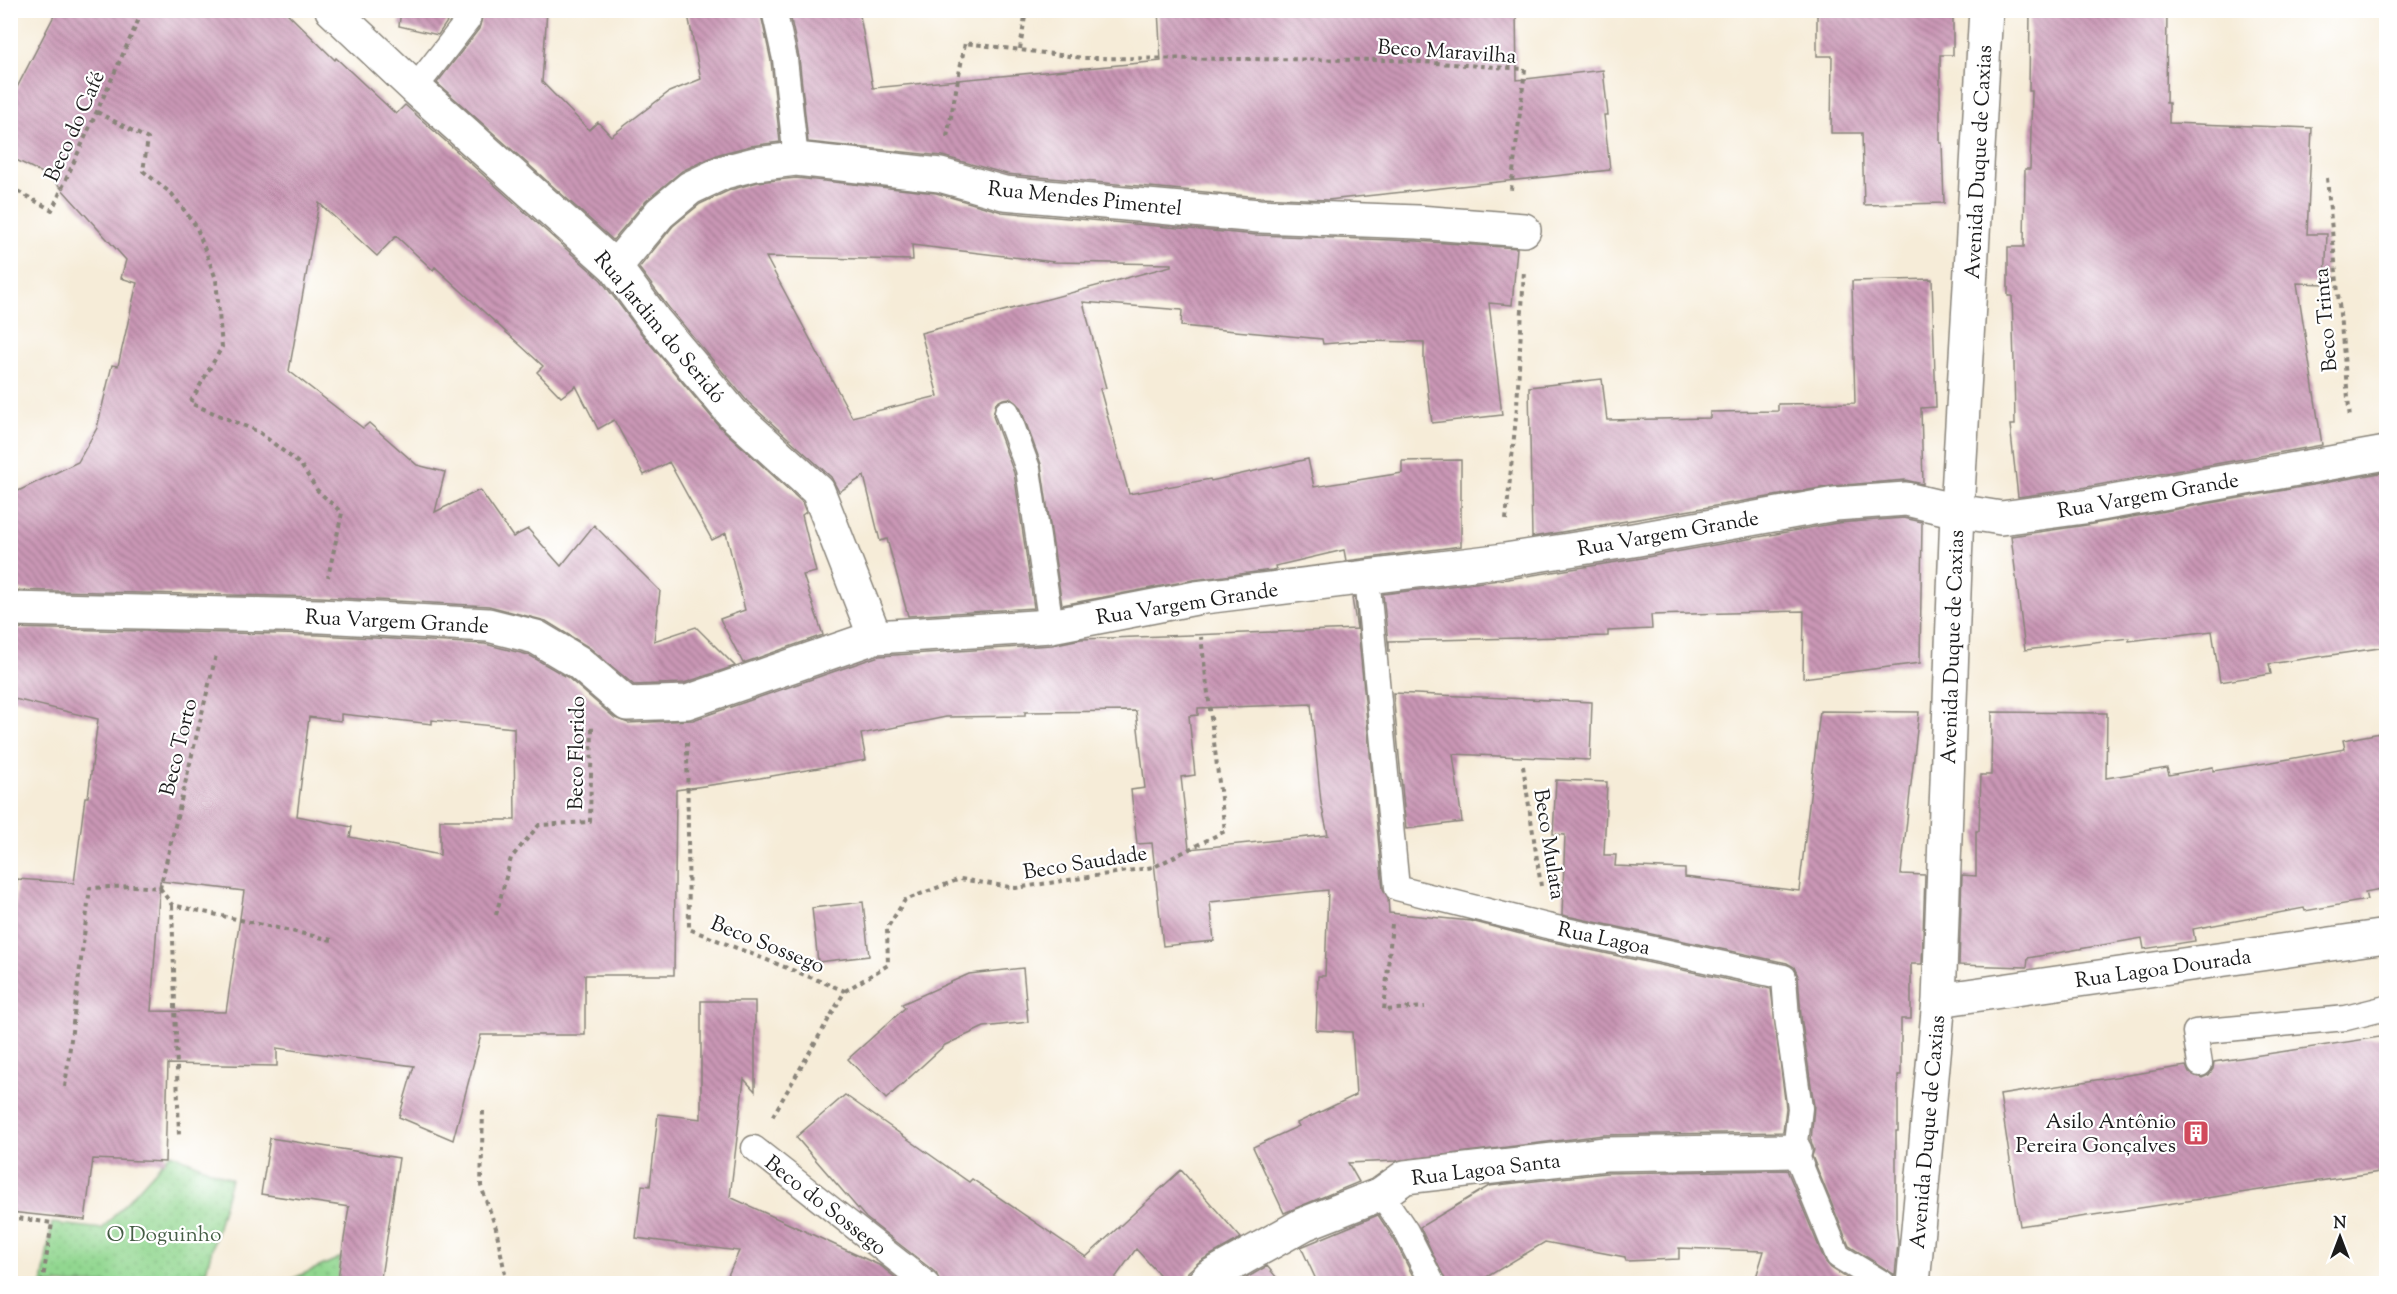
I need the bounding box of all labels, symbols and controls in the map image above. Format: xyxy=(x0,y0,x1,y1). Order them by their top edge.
street label: Beco Maravilha xyxy=(1376,33,1518,73)
street label: Avenida Duque de Caxias xyxy=(1959,44,2001,280)
street label: Beco do Café xyxy=(38,66,114,187)
street label: Rua Mendes Pimentel xyxy=(986,175,1184,225)
street label: Rua Jardim do Seridó xyxy=(586,246,731,411)
street label: Beco Trinta xyxy=(2307,266,2346,373)
street label: Rua Vargem Grande xyxy=(2055,466,2241,528)
street label: Rua Vargem Grande xyxy=(1575,504,1761,566)
street label: Avenida Duque de Caxias xyxy=(1935,529,1973,765)
street label: Rua Vargem Grande xyxy=(1094,576,1280,634)
street label: Rua Vargem Grande xyxy=(304,603,489,643)
street label: Beco Torto xyxy=(153,696,207,799)
street label: Beco Florido xyxy=(562,696,594,810)
street label: Beco Mulata xyxy=(1524,787,1572,902)
street label: Beco Saudade xyxy=(1021,839,1149,889)
street label: Beco Sossego xyxy=(706,909,829,982)
street label: Rua Lagoa xyxy=(1554,916,1653,964)
street label: Rua Lagoa Dourada xyxy=(2073,943,2254,997)
street label: Avenida Duque de Caxias xyxy=(1904,1014,1954,1250)
place label: Asilo Antônio Pereira Gonçalves xyxy=(2016,1108,2176,1162)
building icon: Asilo Antônio Pereira Gonçalves xyxy=(2181,1118,2211,1148)
street label: Rua Lagoa Santa xyxy=(1410,1147,1563,1195)
street label: Beco do Sossego xyxy=(757,1149,892,1264)
north arrow xyxy=(2310,1207,2370,1267)
text: N xyxy=(2334,1213,2347,1236)
park label: O Doguinho xyxy=(107,1221,221,1251)

